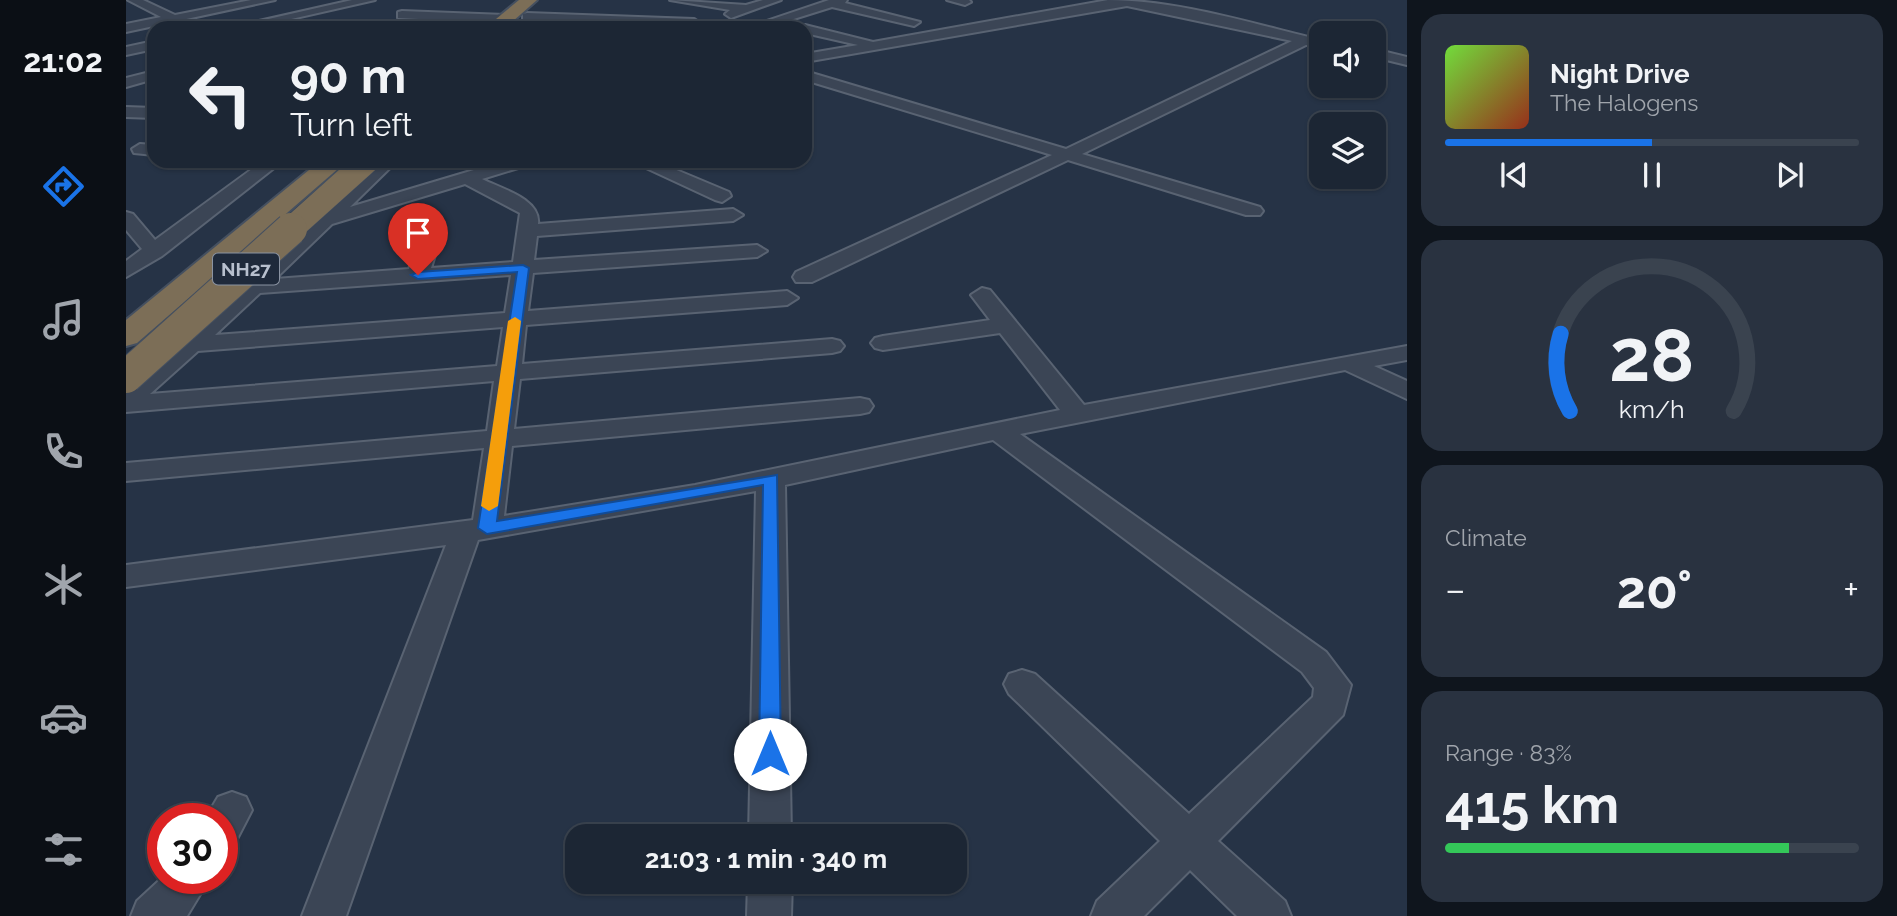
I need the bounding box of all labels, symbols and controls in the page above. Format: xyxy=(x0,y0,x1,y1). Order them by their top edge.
map controls xyxy=(1309,21,1386,189)
button: sound xyxy=(1309,21,1386,98)
text: 21:02 xyxy=(23,42,103,79)
text: 90 m xyxy=(290,47,406,104)
icon: left xyxy=(175,49,266,140)
text: Night Drive xyxy=(1550,59,1689,89)
text: The Halogens xyxy=(1550,89,1698,116)
text: Turn left xyxy=(290,106,412,143)
button: layers xyxy=(1309,112,1386,189)
icon: previous xyxy=(1495,156,1533,194)
icon: pause xyxy=(1633,156,1671,194)
icon: next xyxy=(1771,156,1809,194)
icon: directions xyxy=(39,162,88,211)
pin xyxy=(388,203,448,275)
icon: arrive xyxy=(399,214,437,252)
road number: NH27 xyxy=(213,254,279,284)
icon: music xyxy=(39,295,88,344)
text: 28 xyxy=(1609,314,1695,399)
text: km/h xyxy=(1619,394,1685,424)
icon: phone xyxy=(39,427,88,476)
text: Climate xyxy=(1445,524,1527,551)
text: 20° xyxy=(1617,559,1692,620)
icon: climate xyxy=(39,560,88,609)
text: − xyxy=(1445,567,1465,612)
text: + xyxy=(1843,567,1859,612)
icon: car xyxy=(39,693,88,742)
position arrow xyxy=(733,717,807,791)
text: Range · 83% xyxy=(1445,739,1572,766)
text: 415 km xyxy=(1445,774,1619,835)
speed limit sign: 30 xyxy=(147,803,238,894)
icon: filters xyxy=(39,825,88,874)
text: 21:03 · 1 min · 340 m xyxy=(645,844,887,874)

